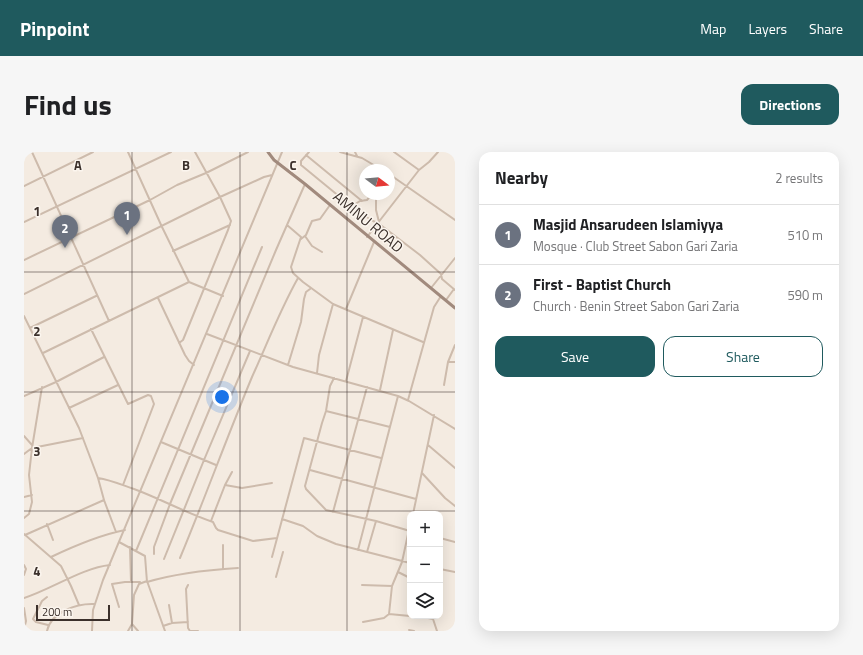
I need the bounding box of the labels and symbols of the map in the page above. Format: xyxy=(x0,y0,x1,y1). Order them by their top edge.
text: A xyxy=(74,155,82,175)
text: B xyxy=(182,155,190,175)
text: C xyxy=(289,155,297,175)
north arrow xyxy=(359,164,395,200)
street label: AMINU ROAD xyxy=(328,185,409,258)
text: 1 xyxy=(33,201,41,221)
pin: 1 xyxy=(114,202,140,235)
pin: 2 xyxy=(52,215,78,248)
text: 2 xyxy=(33,321,41,341)
your location xyxy=(212,387,232,407)
text: 3 xyxy=(33,441,41,461)
text: 4 xyxy=(33,561,41,581)
scale bar xyxy=(36,603,110,622)

